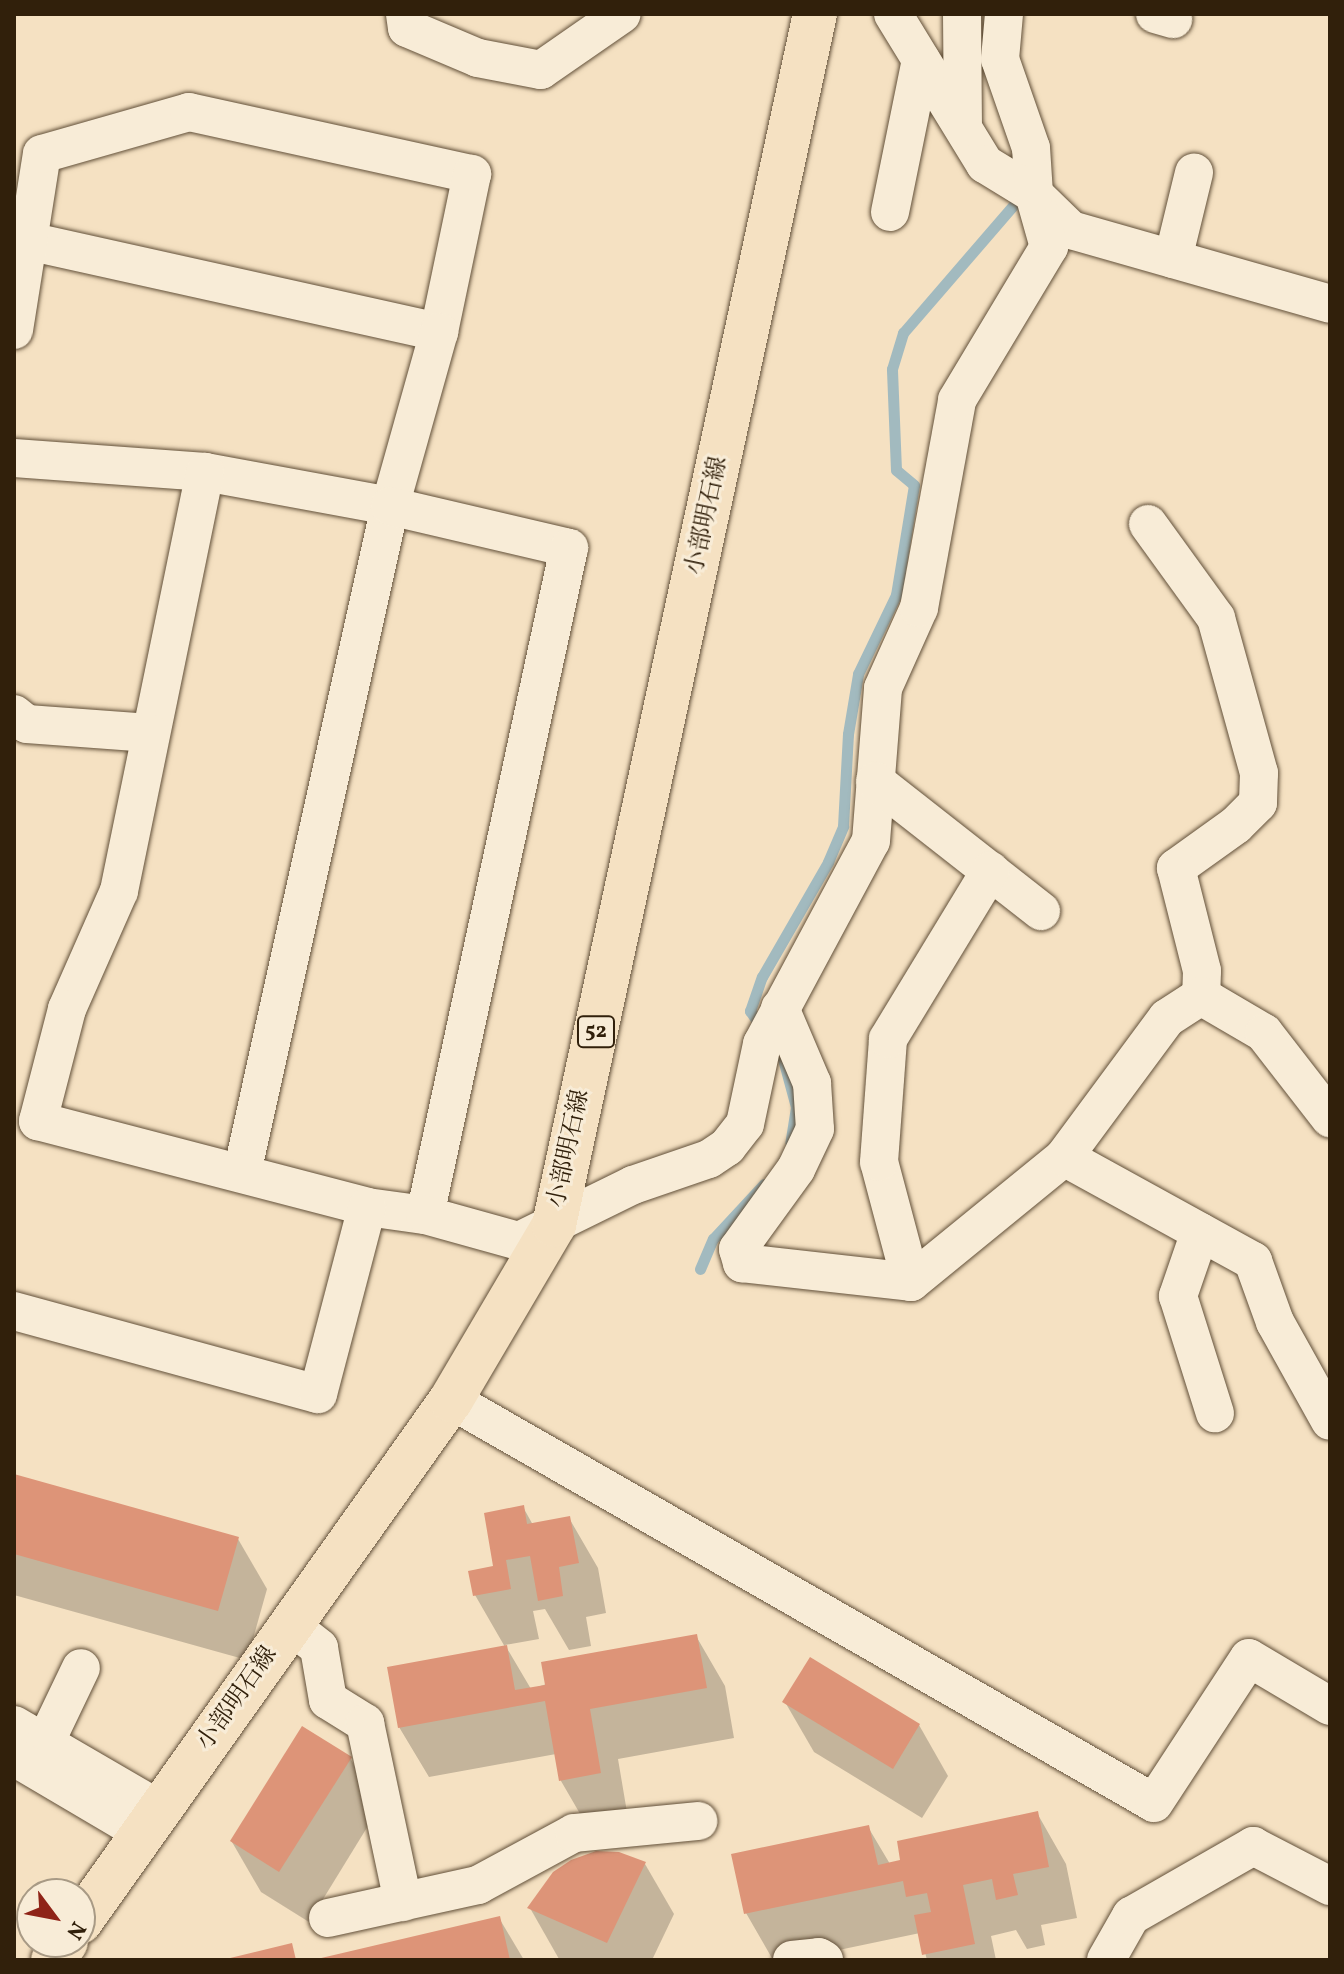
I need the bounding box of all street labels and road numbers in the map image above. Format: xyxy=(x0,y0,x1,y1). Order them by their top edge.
street label: 小部明石線 xyxy=(681,454,735,578)
road number: 52 xyxy=(576,1014,616,1050)
street label: 小部明石線 xyxy=(543,1087,597,1211)
street label: 小部明石線 xyxy=(192,1642,284,1756)

